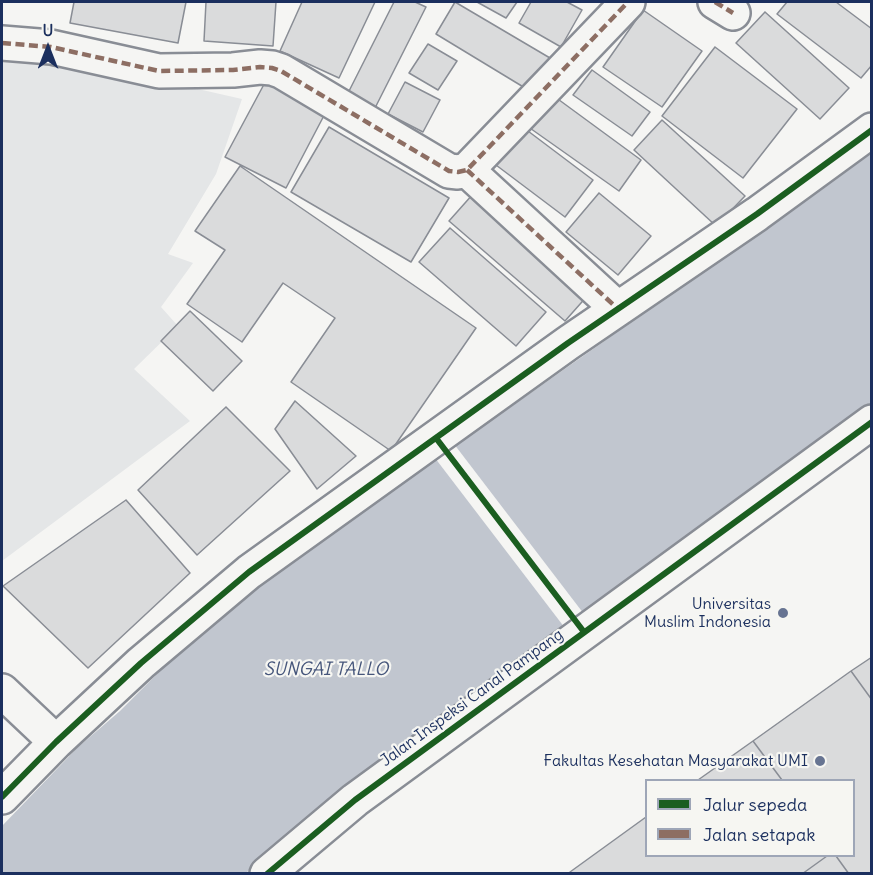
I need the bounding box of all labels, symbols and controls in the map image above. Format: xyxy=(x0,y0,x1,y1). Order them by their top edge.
north arrow xyxy=(18,18,78,78)
text: U xyxy=(43,20,53,40)
place label: Universitas Muslim Indonesia xyxy=(644,594,771,632)
marker: Universitas Muslim Indonesia xyxy=(776,606,790,620)
street label: Jalan Inspeksi Canal Pampang xyxy=(377,625,567,771)
water label: SUNGAI TALLO xyxy=(264,659,388,681)
place label: Fakultas Kesehatan Masyarakat UMI xyxy=(544,751,808,771)
marker: Fakultas Kesehatan Masyarakat UMI xyxy=(813,754,827,768)
legend xyxy=(645,779,855,857)
text: Jalur sepeda xyxy=(703,793,807,816)
text: Jalan setapak xyxy=(703,823,815,846)

